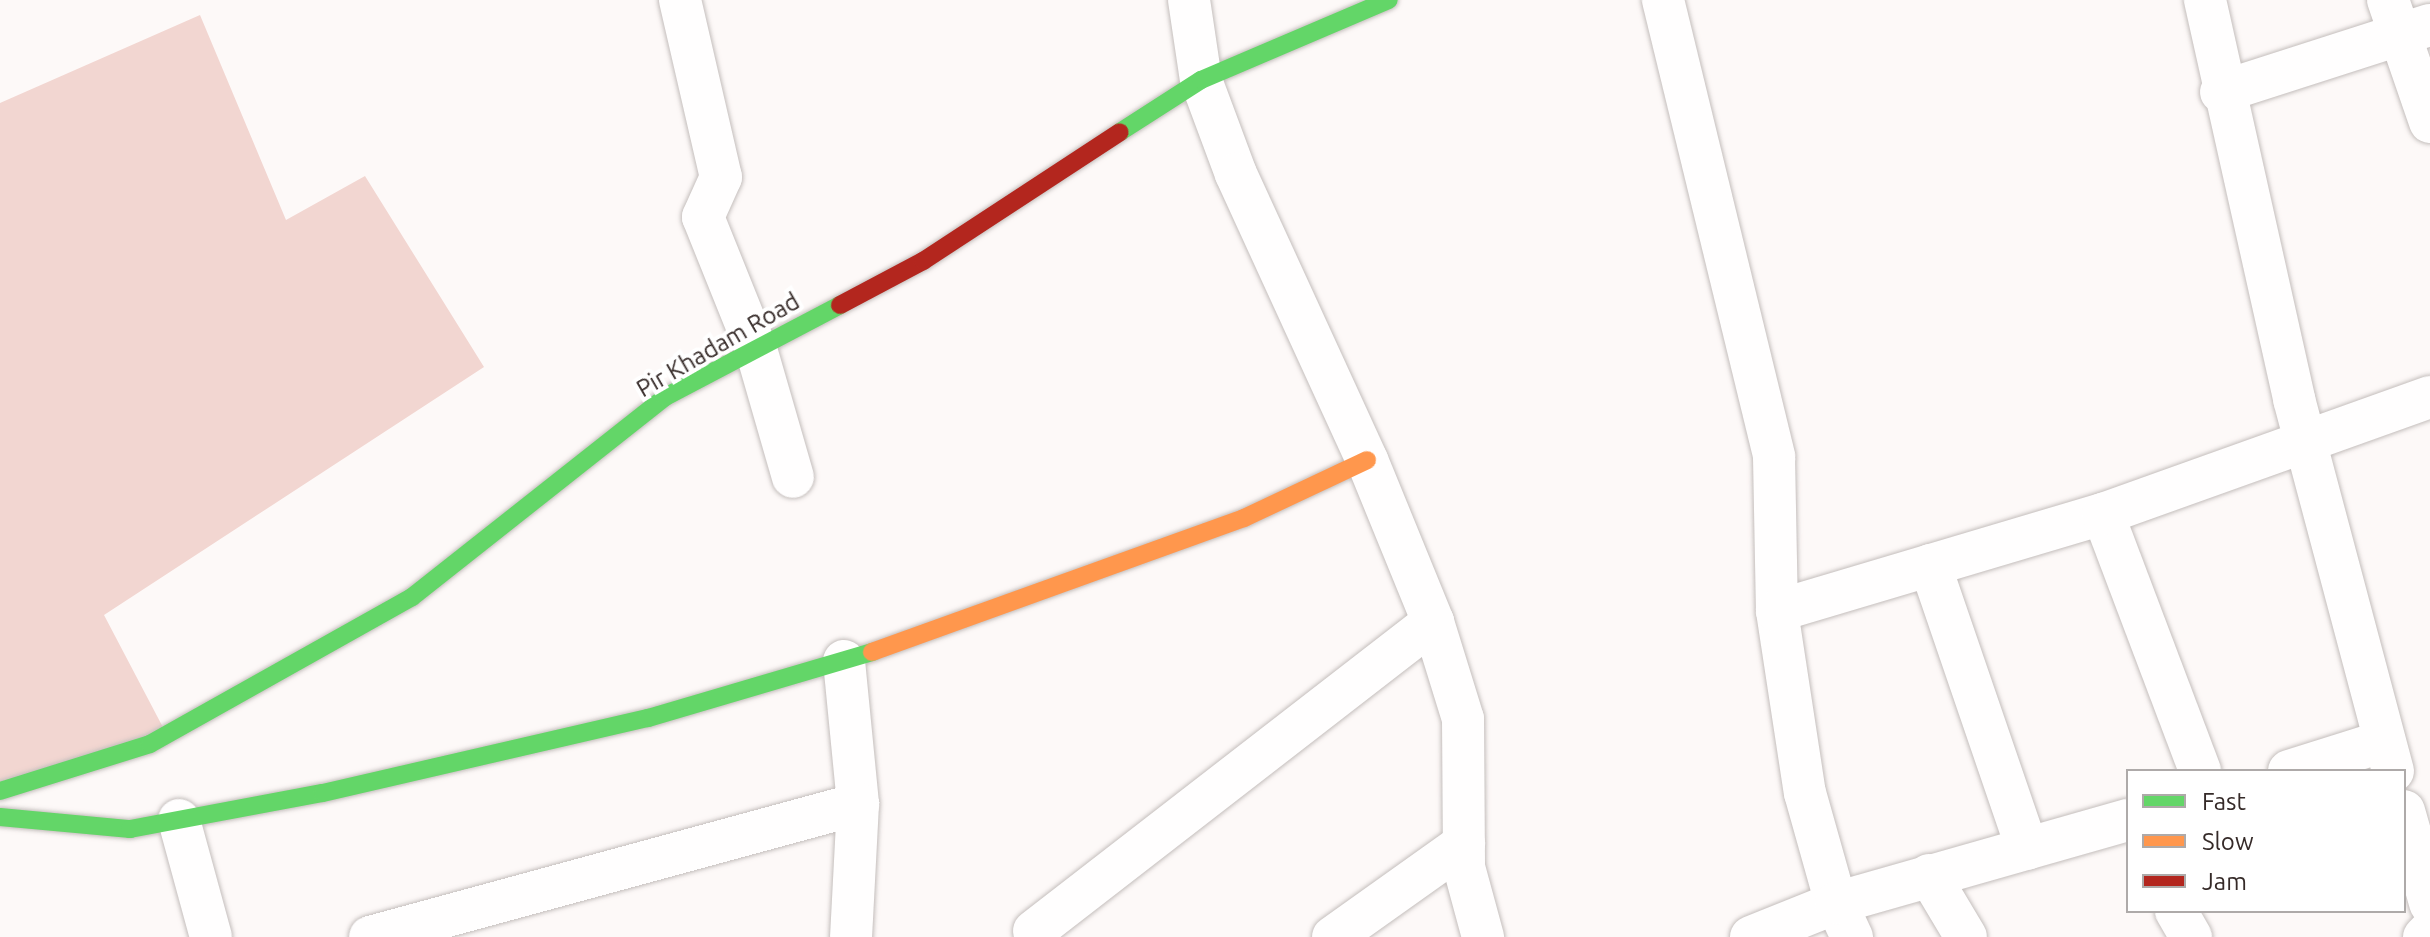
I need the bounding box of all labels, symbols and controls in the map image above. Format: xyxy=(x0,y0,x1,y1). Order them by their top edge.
street label: Pir Khadam Road xyxy=(631,287,805,403)
legend xyxy=(2126,769,2406,913)
text: Fast xyxy=(2202,788,2246,815)
text: Slow xyxy=(2202,828,2254,855)
text: Jam xyxy=(2202,868,2247,895)

